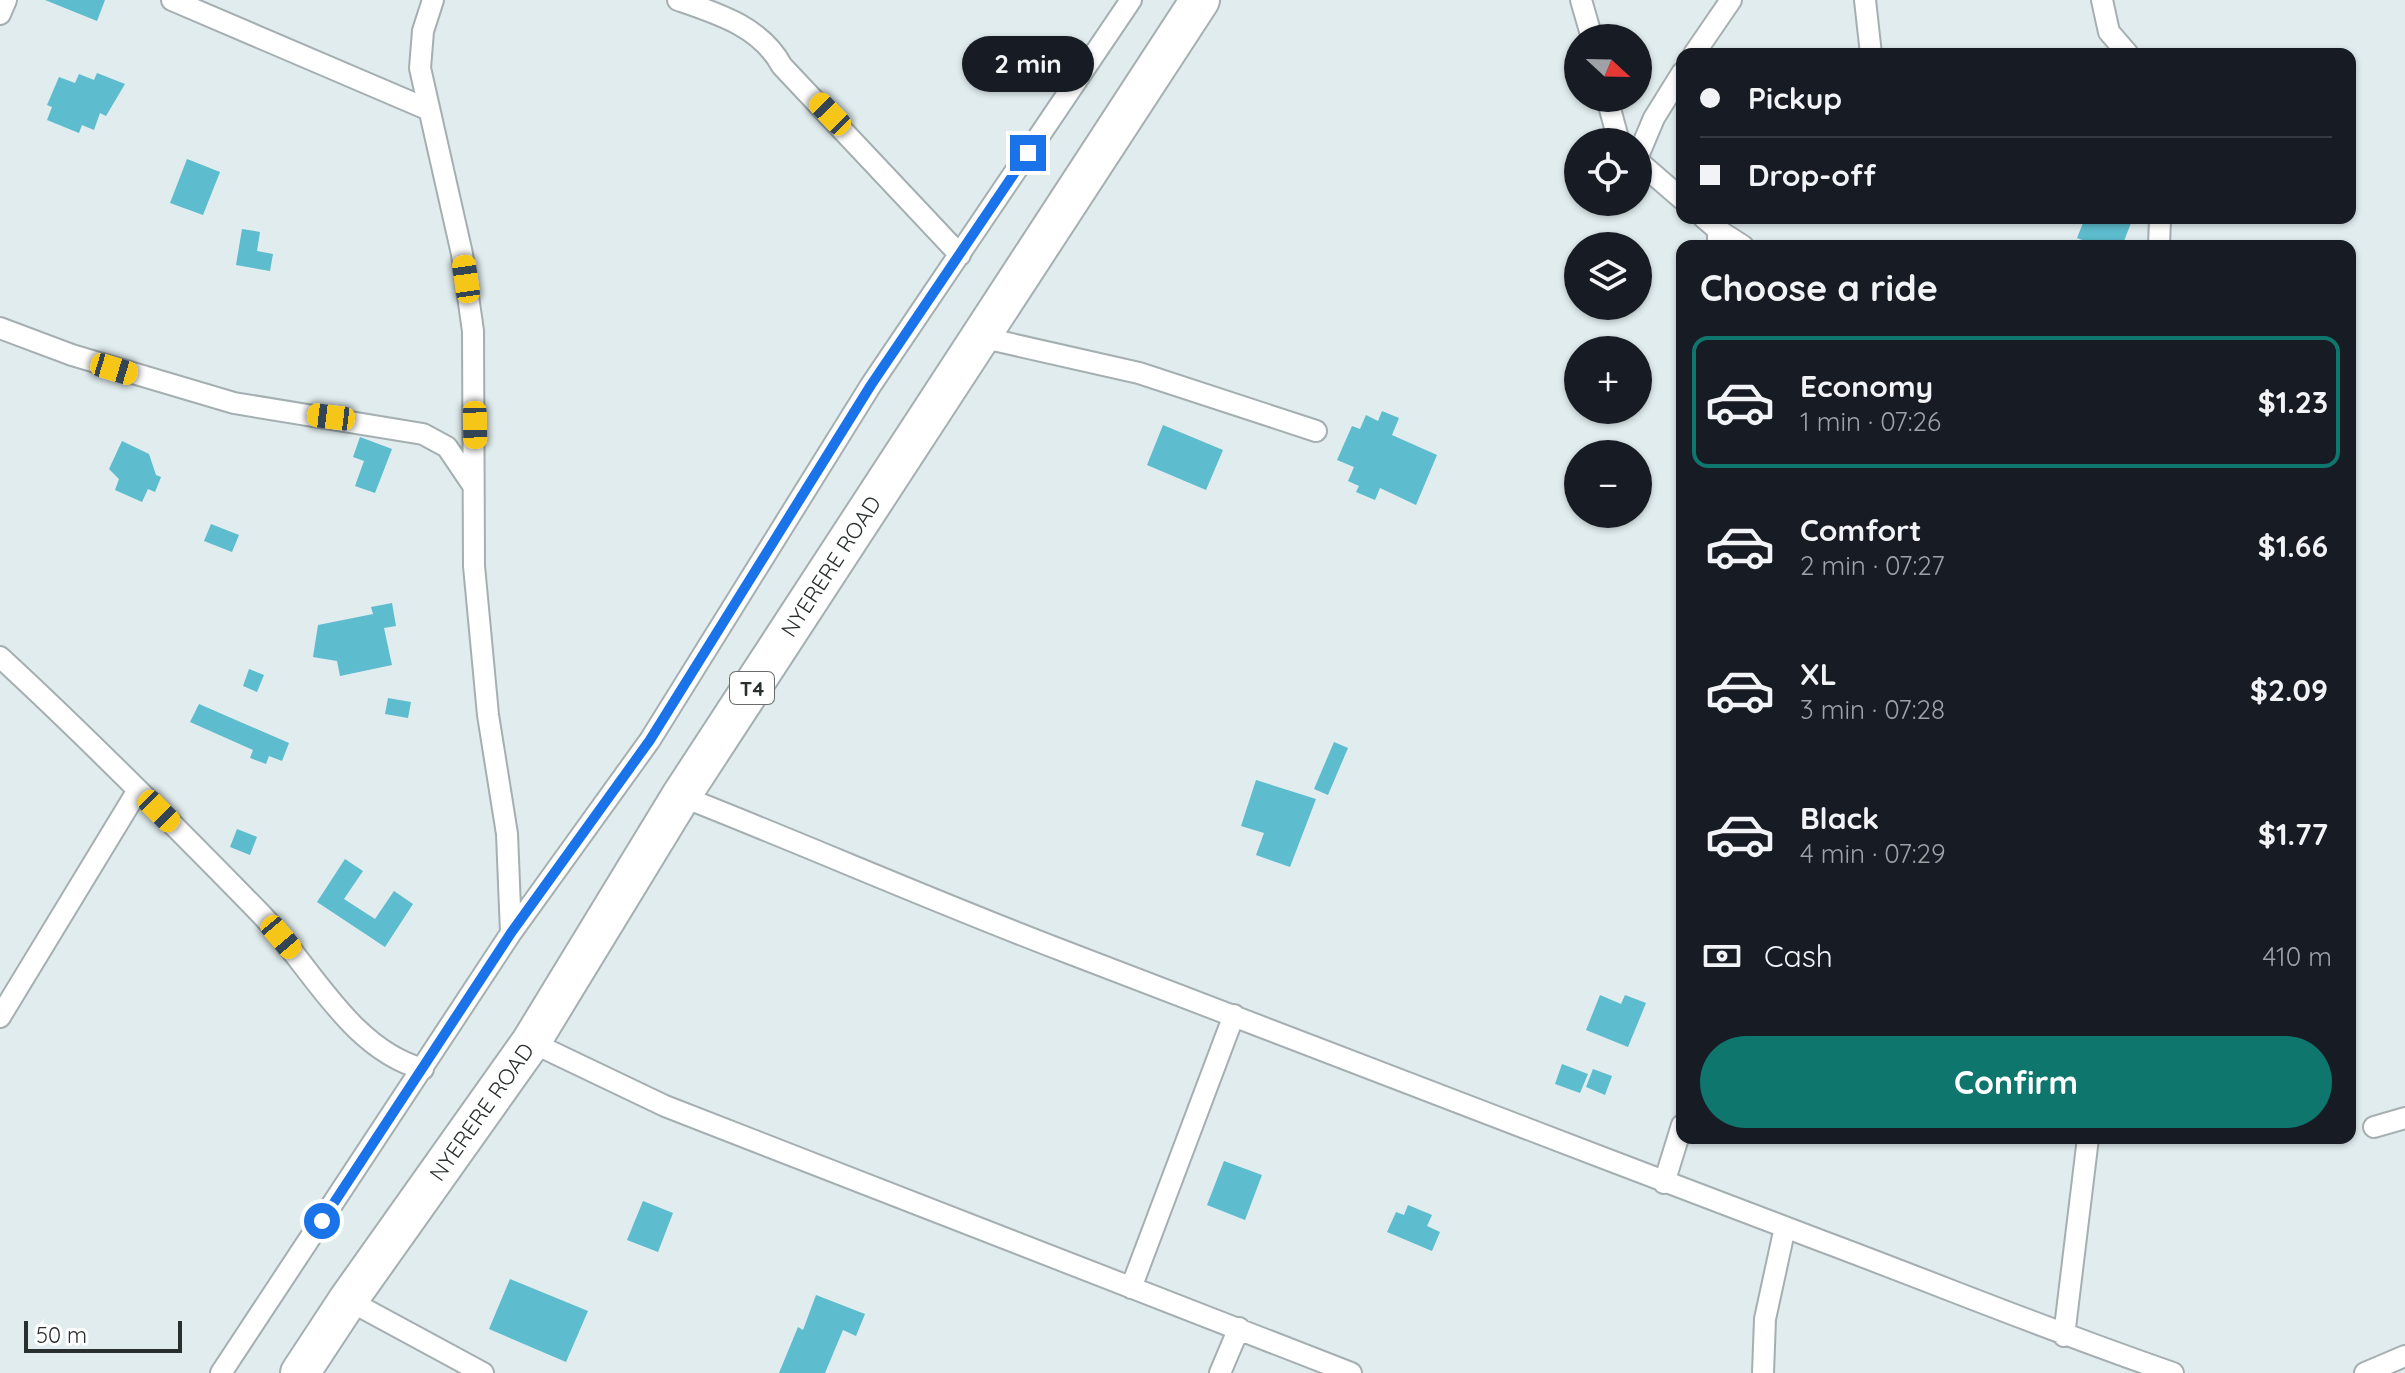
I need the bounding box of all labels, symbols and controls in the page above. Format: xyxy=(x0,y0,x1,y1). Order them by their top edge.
north arrow xyxy=(1564,24,1652,112)
map controls xyxy=(1564,24,1652,528)
callout: 2 min xyxy=(962,37,1094,93)
text: 2 min xyxy=(994,47,1062,80)
text: Pickup xyxy=(1748,79,1842,117)
car xyxy=(805,88,855,140)
button: locate xyxy=(1564,128,1652,216)
route end xyxy=(1010,135,1046,171)
text: Drop-off xyxy=(1748,156,1876,194)
button: layers xyxy=(1564,232,1652,320)
car xyxy=(451,254,481,304)
text: Choose a ride xyxy=(1700,265,1938,310)
button: + xyxy=(1564,336,1652,424)
car xyxy=(88,351,140,387)
icon: car xyxy=(1704,366,1776,438)
text: Economy xyxy=(1800,367,1933,405)
text: $1.23 xyxy=(2258,383,2328,421)
car xyxy=(463,401,487,449)
car xyxy=(306,402,356,432)
text: 1 min · 07:26 xyxy=(1800,405,1941,438)
button: − xyxy=(1564,440,1652,528)
street label: NYERERE ROAD xyxy=(775,491,887,642)
icon: car xyxy=(1704,510,1776,582)
text: Comfort xyxy=(1800,511,1921,549)
text: $1.66 xyxy=(2258,527,2328,565)
text: 2 min · 07:27 xyxy=(1800,549,1945,582)
icon: car xyxy=(1704,654,1776,726)
text: XL xyxy=(1800,655,1837,693)
text: $2.09 xyxy=(2250,671,2328,709)
road number: T4 xyxy=(730,672,774,704)
text: 3 min · 07:28 xyxy=(1800,693,1945,726)
car xyxy=(134,786,184,836)
icon: car xyxy=(1704,798,1776,870)
text: Black xyxy=(1800,799,1879,837)
text: $1.77 xyxy=(2258,815,2328,853)
text: 4 min · 07:29 xyxy=(1800,837,1946,870)
car xyxy=(256,911,306,963)
icon: cash xyxy=(1700,934,1744,978)
text: Cash xyxy=(1764,937,1833,975)
text: 410 m xyxy=(2263,940,2332,973)
button: Confirm xyxy=(1700,1036,2332,1128)
street label: NYERERE ROAD xyxy=(423,1037,540,1186)
route start xyxy=(304,1203,340,1239)
scale bar xyxy=(24,1317,182,1353)
text: 50 m xyxy=(36,1321,87,1349)

